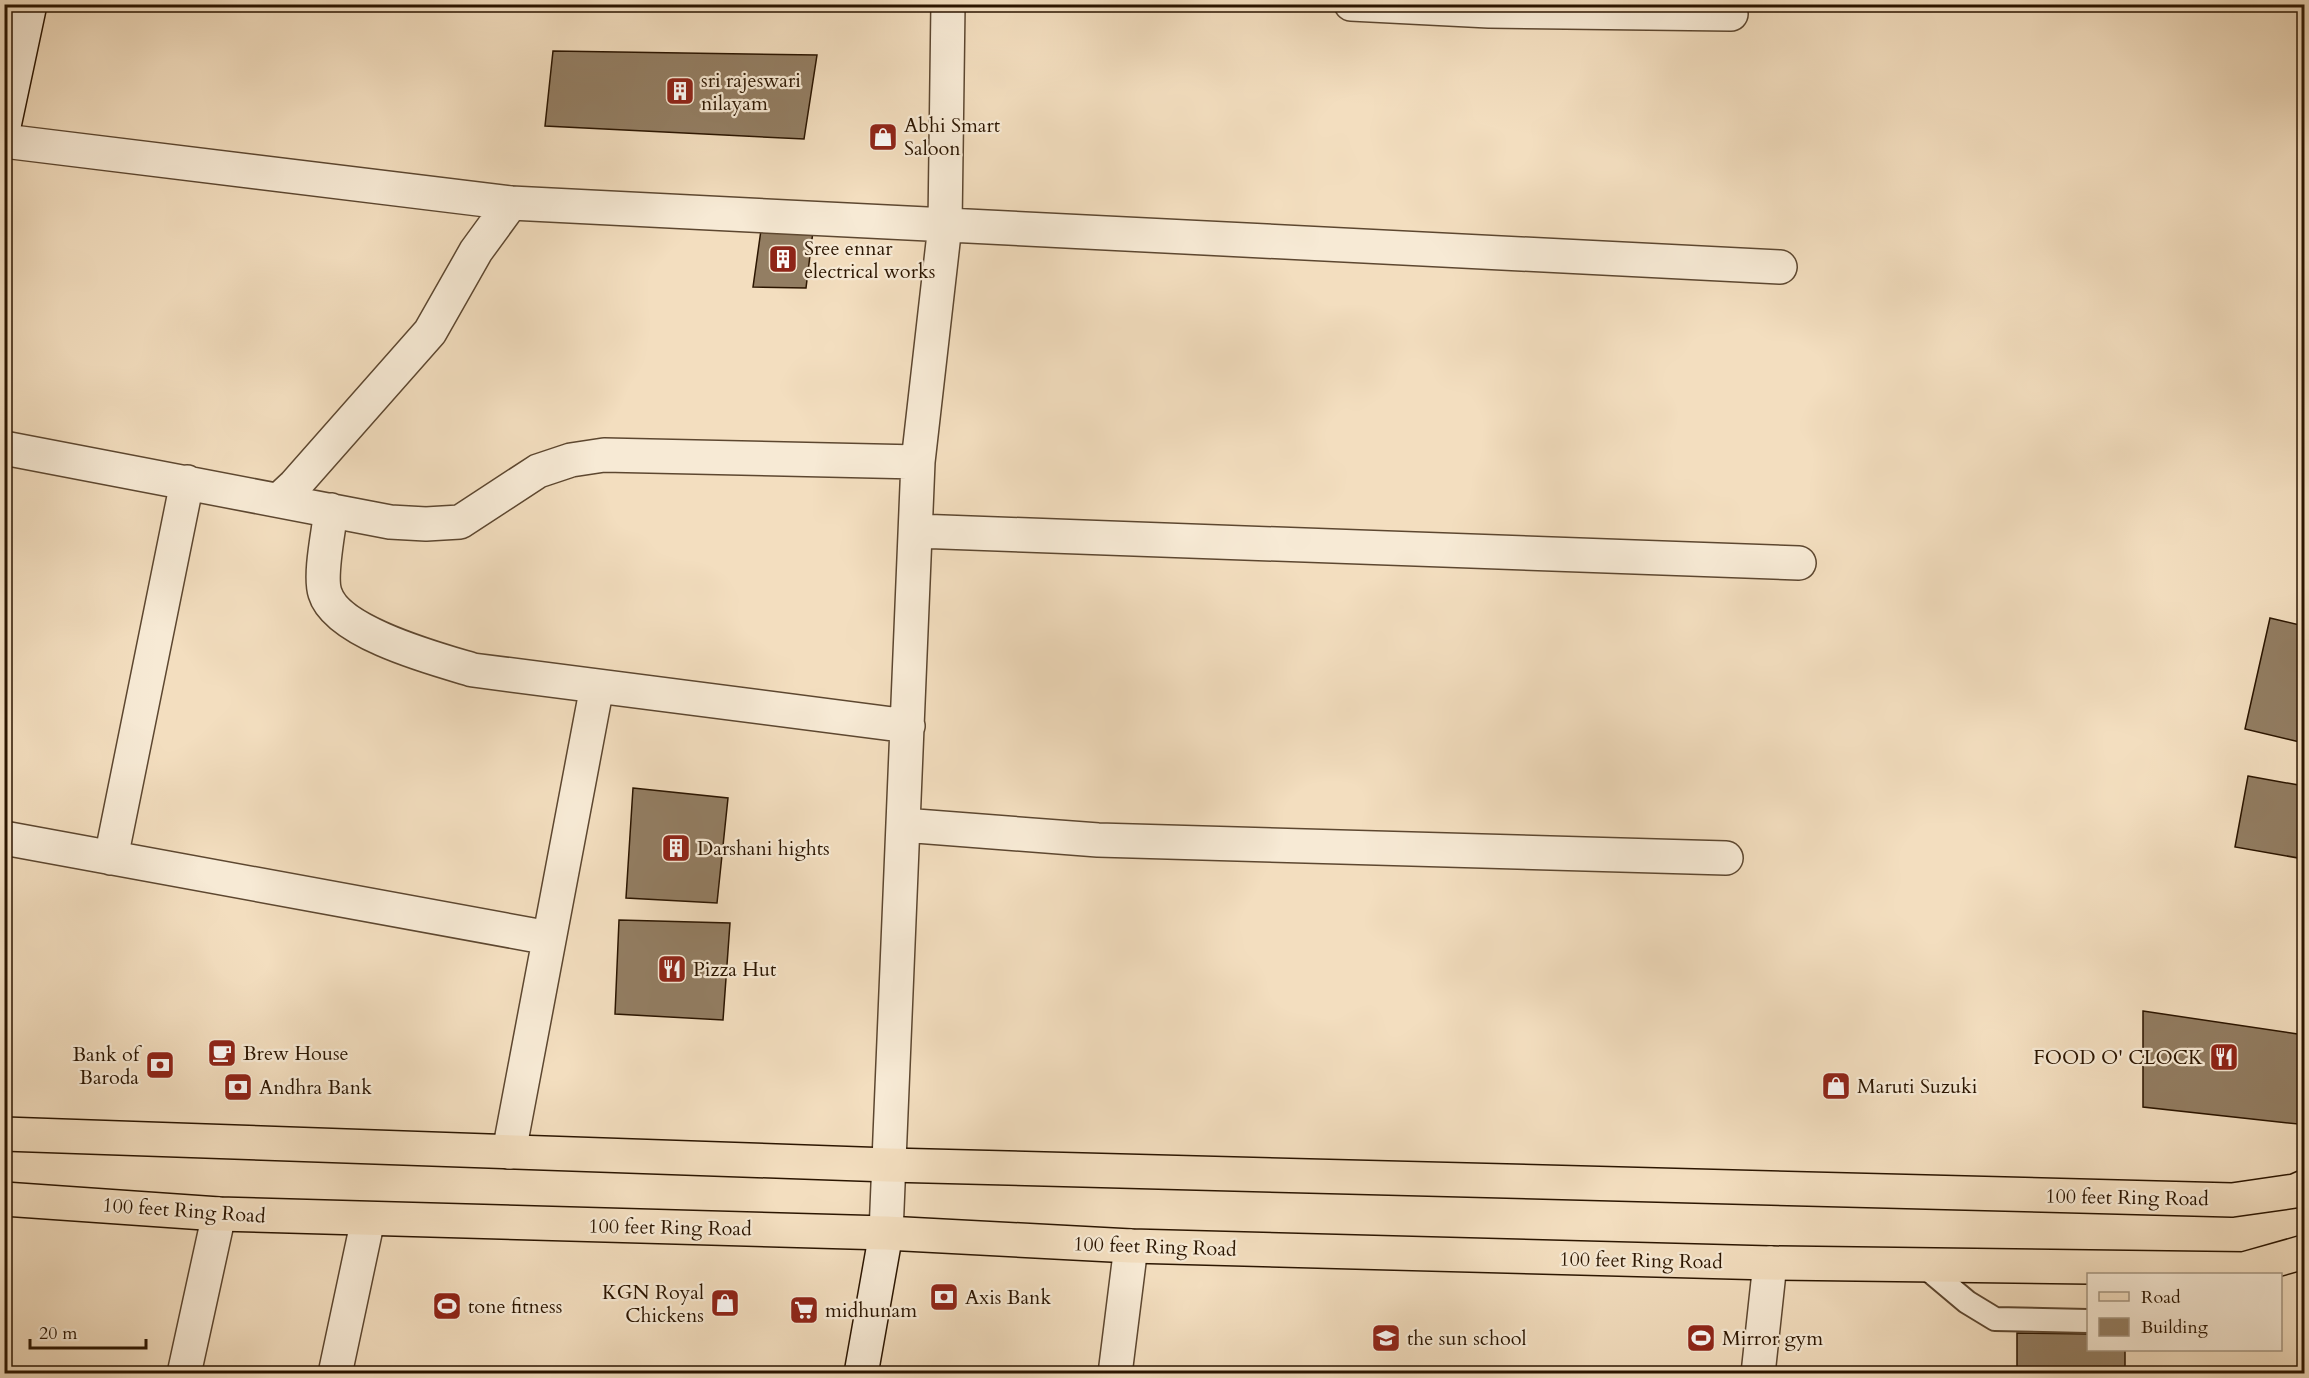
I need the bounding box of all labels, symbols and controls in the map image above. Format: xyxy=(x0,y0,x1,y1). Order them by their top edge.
place label: sri rajeswari nilayam xyxy=(701,67,801,117)
building icon: sri rajeswari nilayam xyxy=(664,75,696,107)
place label: Abhi Smart Saloon xyxy=(904,112,1001,162)
shop icon: Abhi Smart Saloon xyxy=(867,121,899,153)
place label: Sree ennar electrical works xyxy=(804,235,935,285)
building icon: Sree ennar electrical works xyxy=(767,243,799,275)
building icon: Darshani hights xyxy=(660,832,692,864)
place label: Darshani hights xyxy=(697,835,830,862)
restaurant icon: Pizza Hut xyxy=(656,953,688,985)
place label: Pizza Hut xyxy=(693,956,777,983)
cafe icon: Brew House xyxy=(206,1037,238,1069)
place label: Brew House xyxy=(243,1040,349,1067)
place label: Bank of Baroda xyxy=(72,1041,142,1091)
restaurant icon: FOOD O' CLOCK xyxy=(2208,1041,2240,1073)
place label: FOOD O' CLOCK xyxy=(2033,1044,2203,1071)
bank icon: Bank of Baroda xyxy=(144,1049,176,1081)
shop icon: Maruti Suzuki xyxy=(1820,1070,1852,1102)
bank icon: Andhra Bank xyxy=(222,1071,254,1103)
place label: Maruti Suzuki xyxy=(1857,1073,1978,1100)
place label: Andhra Bank xyxy=(259,1074,372,1101)
street label: 100 feet Ring Road xyxy=(2045,1183,2209,1212)
street label: 100 feet Ring Road xyxy=(102,1191,267,1230)
street label: 100 feet Ring Road xyxy=(588,1213,752,1242)
street label: 100 feet Ring Road xyxy=(1073,1230,1237,1263)
street label: 100 feet Ring Road xyxy=(1559,1246,1723,1275)
legend xyxy=(2087,1273,2282,1351)
place label: KGN Royal Chickens xyxy=(602,1279,704,1329)
bank icon: Axis Bank xyxy=(928,1281,960,1313)
place label: Axis Bank xyxy=(965,1284,1051,1311)
text: Road xyxy=(2141,1285,2181,1310)
shop icon: KGN Royal Chickens xyxy=(709,1287,741,1319)
sports icon: tone fitness xyxy=(431,1290,463,1322)
place label: tone fitness xyxy=(468,1293,562,1320)
supermarket icon: midhunam xyxy=(788,1294,820,1326)
place label: midhunam xyxy=(825,1297,917,1324)
scale bar xyxy=(30,1312,146,1350)
text: Building xyxy=(2141,1315,2209,1340)
text: 20 m xyxy=(39,1321,78,1346)
school or university icon: the sun school xyxy=(1370,1322,1402,1354)
sports icon: Mirror gym xyxy=(1685,1322,1717,1354)
place label: the sun school xyxy=(1407,1325,1527,1352)
place label: Mirror gym xyxy=(1722,1325,1823,1352)

